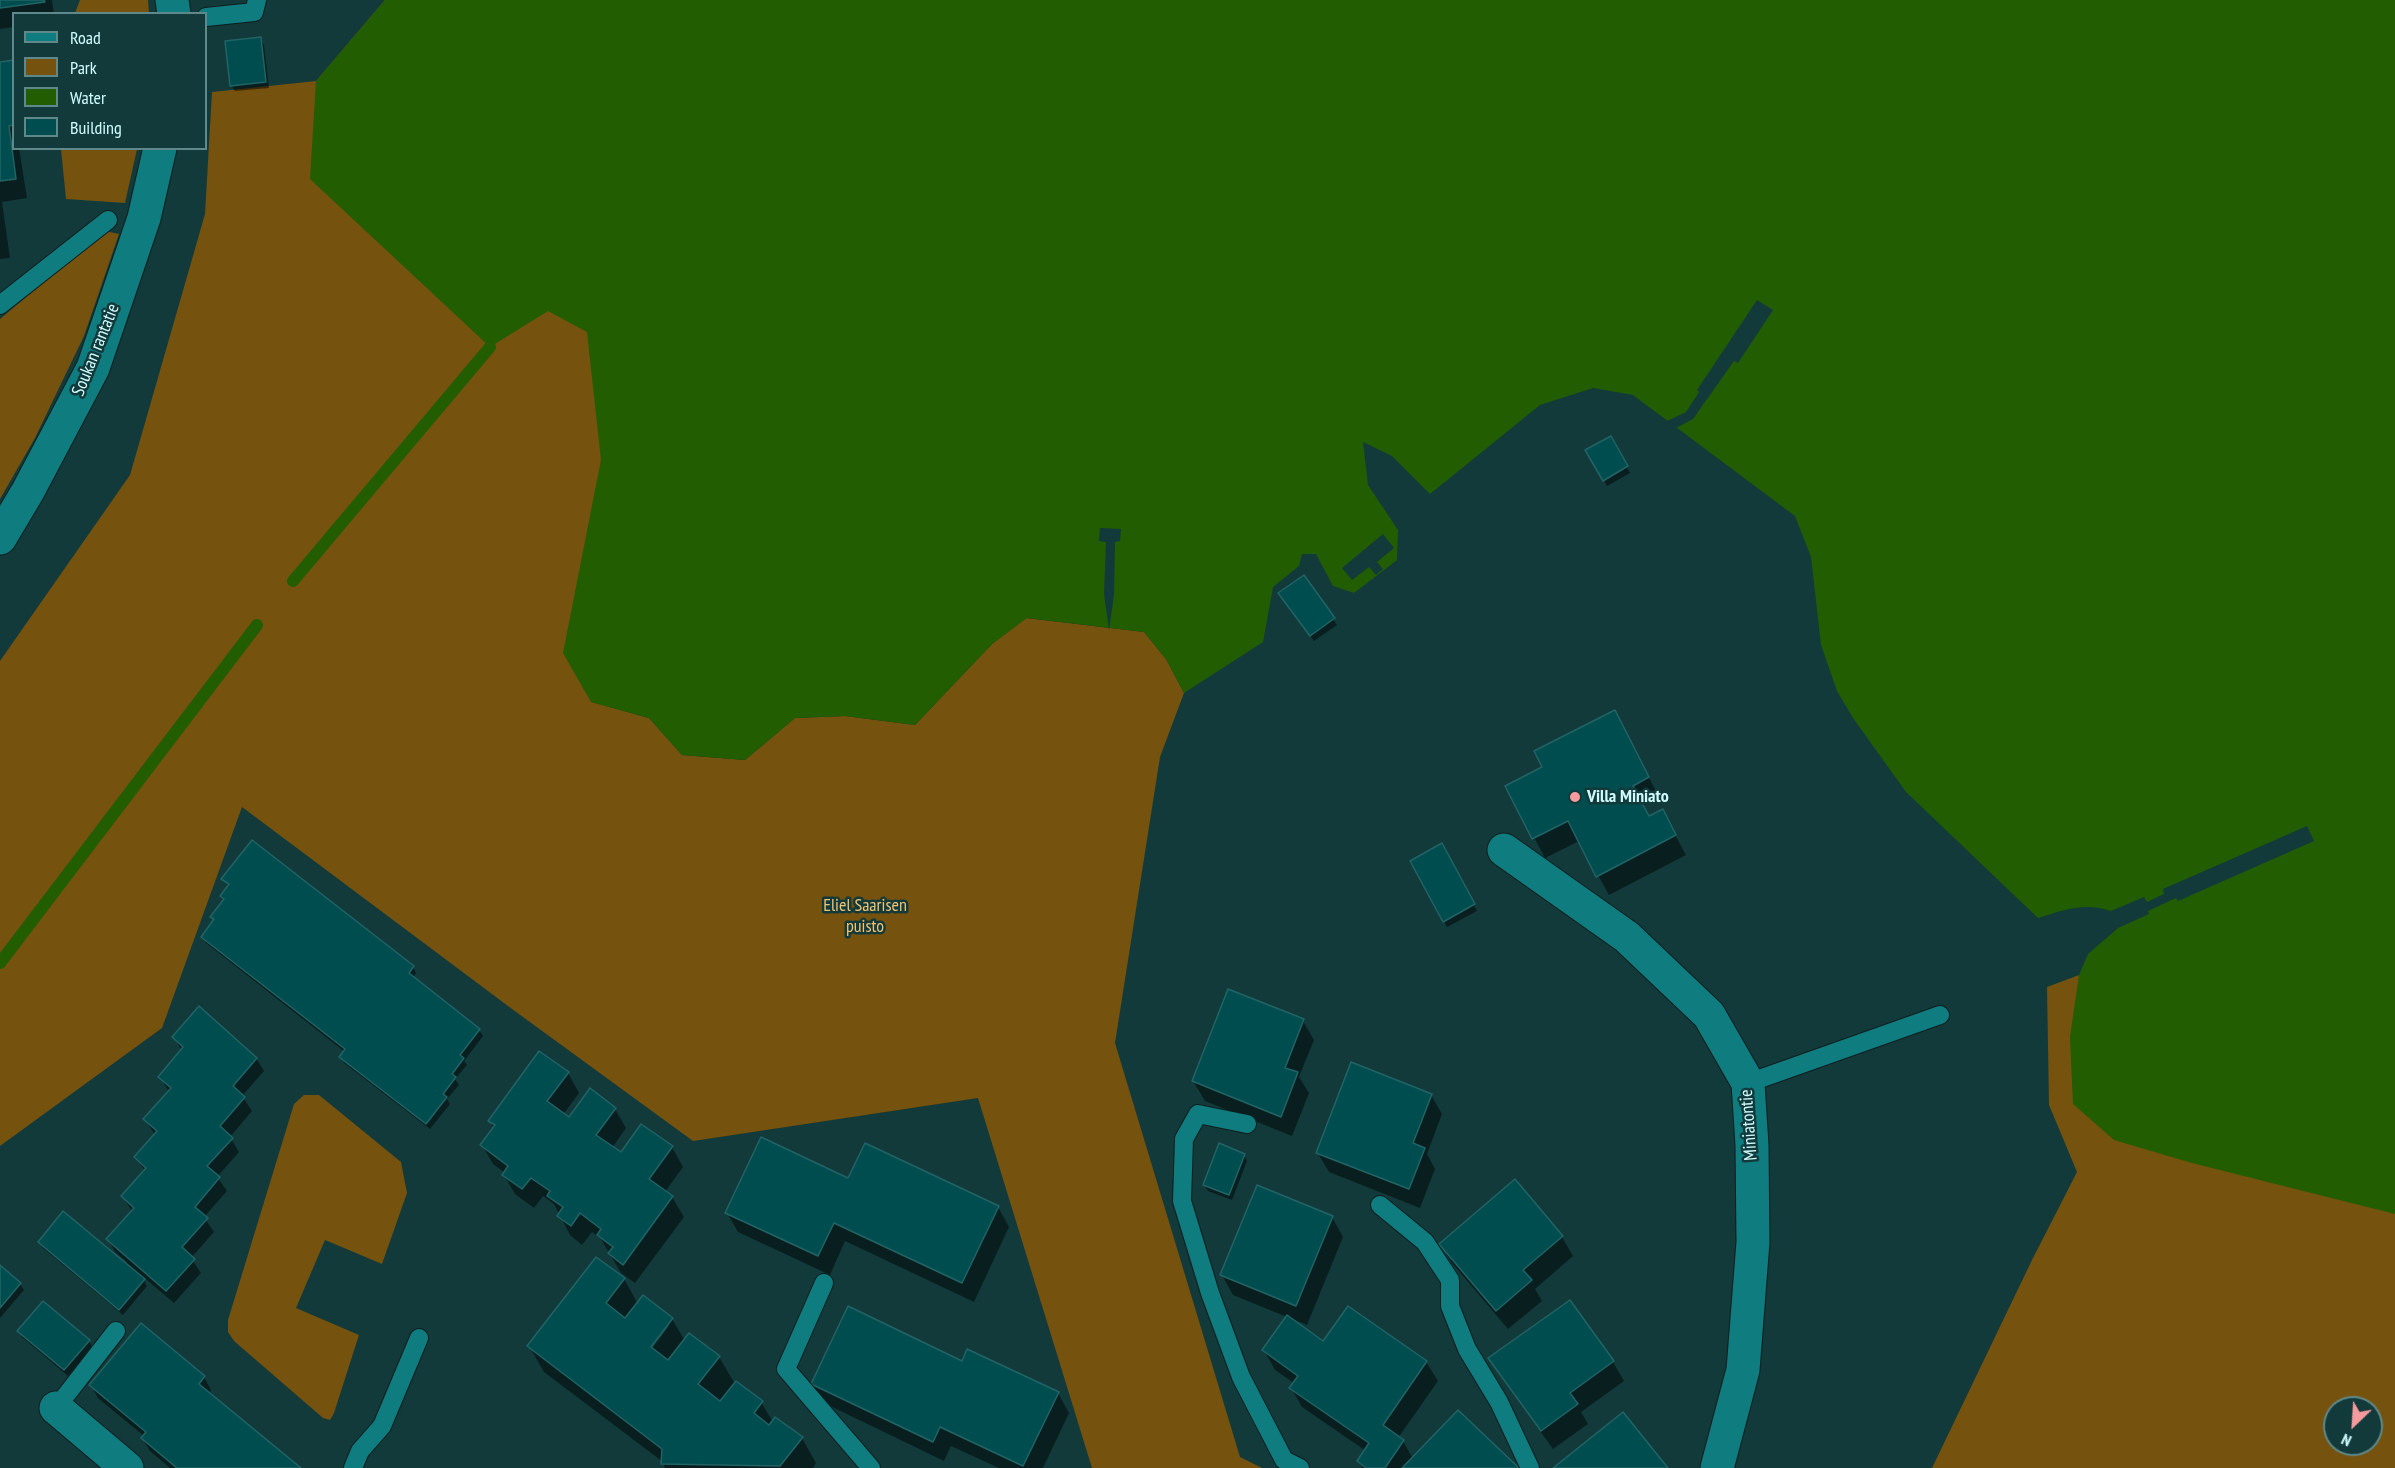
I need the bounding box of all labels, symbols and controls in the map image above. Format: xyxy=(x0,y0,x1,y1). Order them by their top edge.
legend xyxy=(12,12,207,150)
text: Road xyxy=(70,26,101,49)
text: Park xyxy=(70,56,97,79)
text: Water xyxy=(70,86,106,109)
text: Building xyxy=(70,116,122,139)
street label: Soukan rantatie xyxy=(68,301,124,399)
place label: Villa Miniato xyxy=(1587,786,1669,808)
marker: Villa Miniato xyxy=(1568,790,1582,804)
park label: Eliel Saarisen puisto xyxy=(823,895,907,938)
street label: Miniatontie xyxy=(1736,1089,1762,1161)
north arrow xyxy=(2323,1396,2383,1456)
text: N xyxy=(2338,1430,2354,1451)

